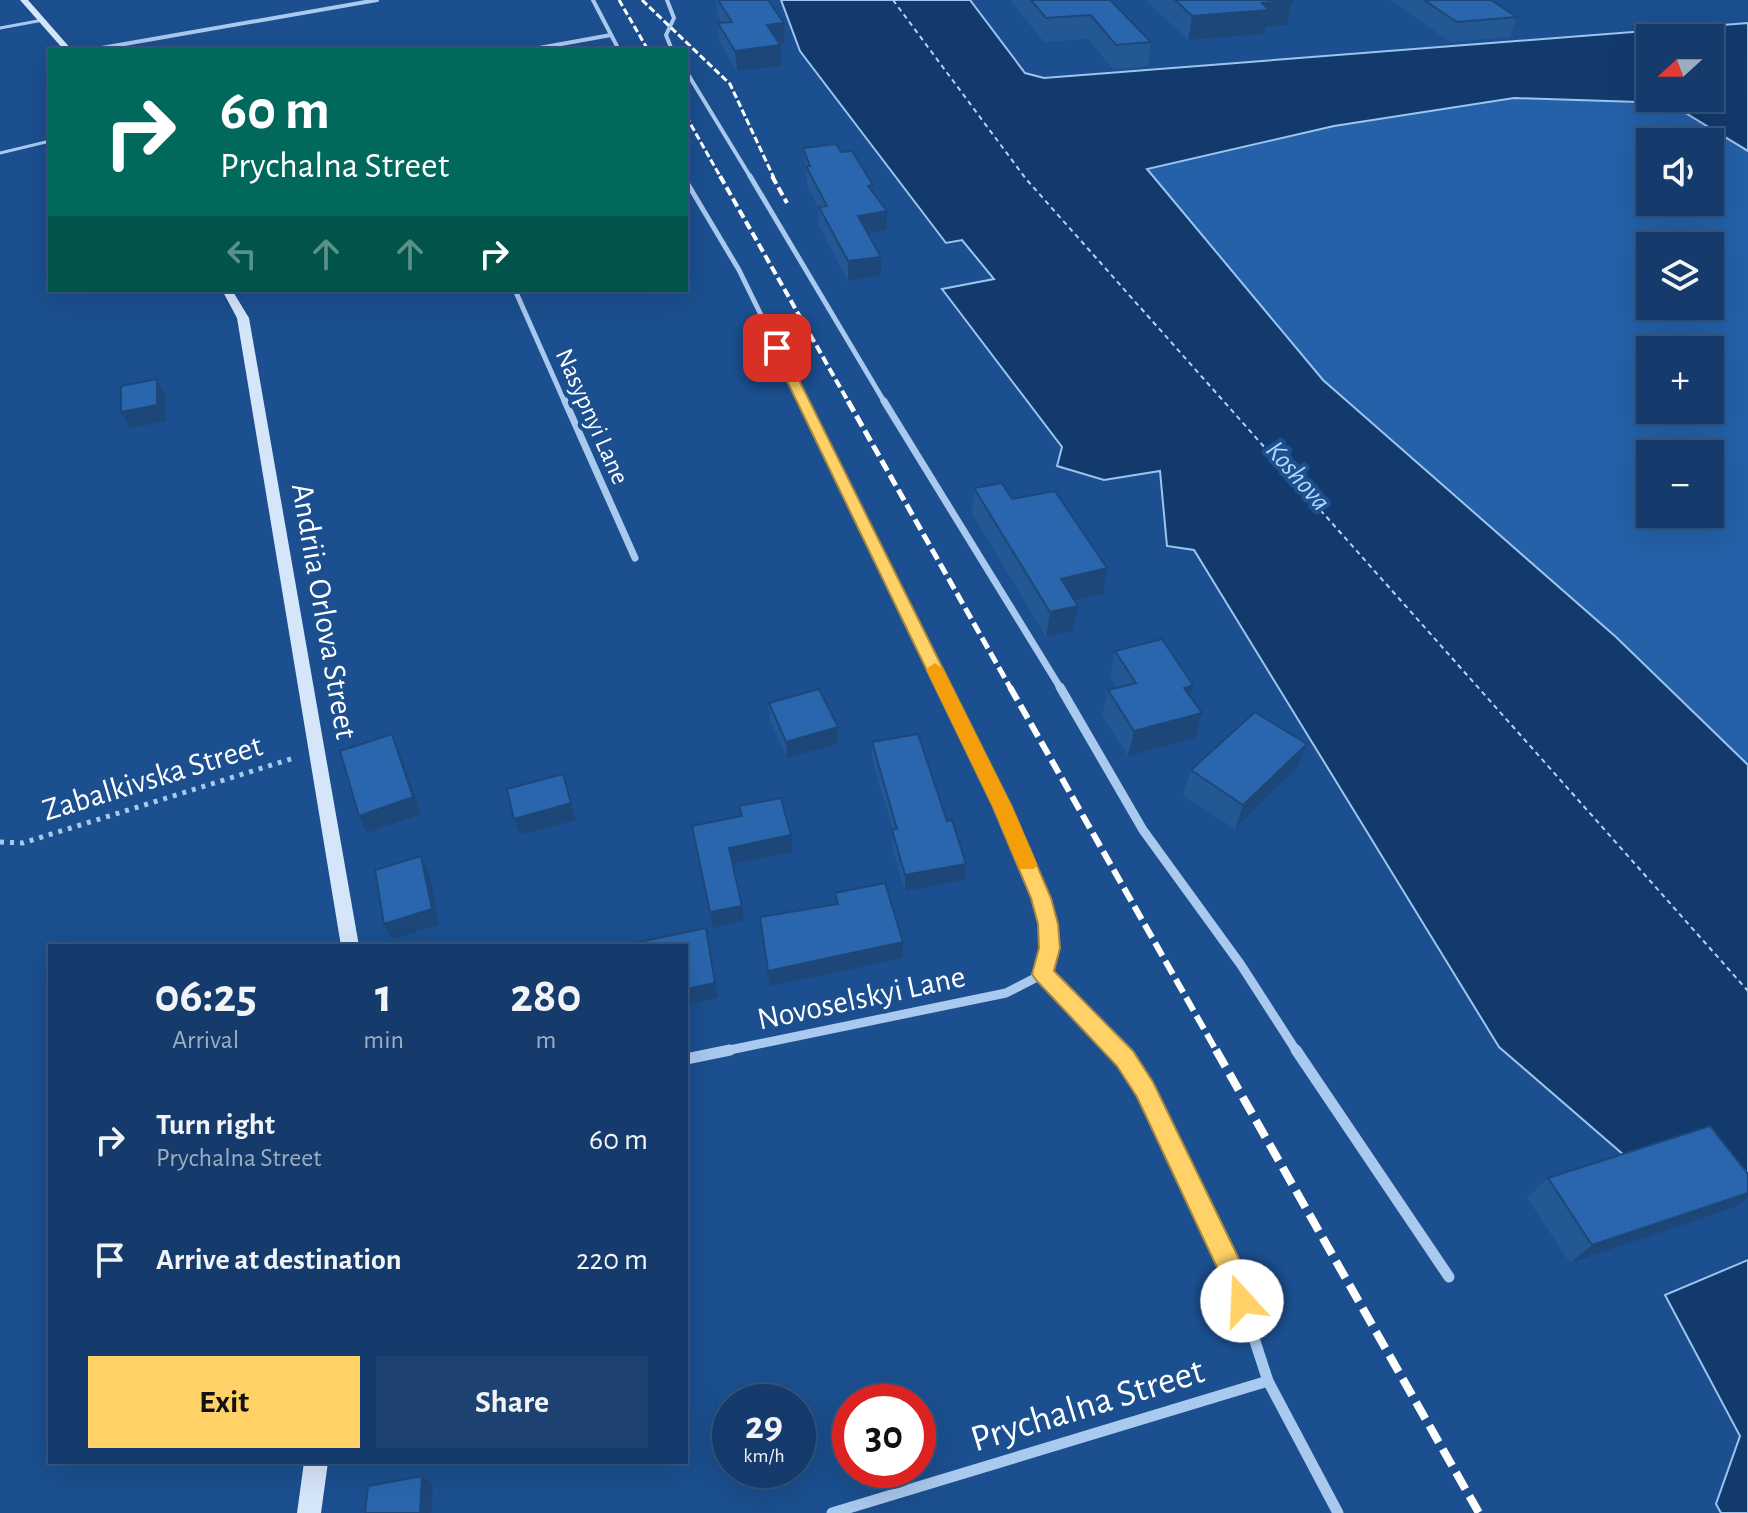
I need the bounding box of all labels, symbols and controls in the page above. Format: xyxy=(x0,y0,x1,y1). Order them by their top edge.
north arrow xyxy=(1636,24,1724,112)
map controls xyxy=(1636,24,1724,528)
icon: right xyxy=(88,80,192,184)
text: 60 m xyxy=(220,83,330,139)
button: sound xyxy=(1636,128,1724,216)
text: Prychalna Street xyxy=(220,148,449,184)
icon: left xyxy=(220,232,264,276)
icon: ahead xyxy=(304,232,348,276)
icon: ahead xyxy=(388,232,432,276)
icon: right xyxy=(472,232,516,276)
button: layers xyxy=(1636,232,1724,320)
pin xyxy=(743,314,811,382)
icon: arrive xyxy=(755,326,799,370)
button: + xyxy=(1636,336,1724,424)
street label: Nasypnyi Lane xyxy=(551,345,634,488)
water label: Koshova xyxy=(1260,436,1335,516)
button: − xyxy=(1636,440,1724,528)
street label: Andriia Orlova Street xyxy=(286,481,362,742)
street label: Zabalkivska Street xyxy=(39,729,266,827)
street label: Novoselskyi Lane xyxy=(754,960,968,1036)
text: 06:25 xyxy=(154,973,257,1021)
text: 1 xyxy=(375,973,392,1021)
text: 280 xyxy=(510,973,582,1021)
text: Arrival xyxy=(172,1027,239,1053)
text: min xyxy=(363,1027,404,1053)
text: m xyxy=(536,1027,556,1053)
text: Turn right xyxy=(156,1110,275,1140)
icon: right xyxy=(88,1118,132,1162)
text: 60 m xyxy=(589,1125,648,1155)
text: Prychalna Street xyxy=(156,1145,322,1171)
icon: arrive xyxy=(88,1238,132,1282)
text: Arrive at destination xyxy=(156,1245,402,1275)
text: 220 m xyxy=(576,1245,648,1275)
position arrow xyxy=(1200,1259,1284,1343)
street label: Prychalna Street xyxy=(966,1352,1209,1459)
button: Exit xyxy=(88,1356,360,1448)
button: Share xyxy=(376,1356,648,1448)
speed limit sign: 30 xyxy=(832,1384,936,1488)
text: 29 xyxy=(745,1406,783,1446)
text: km/h xyxy=(743,1446,785,1466)

